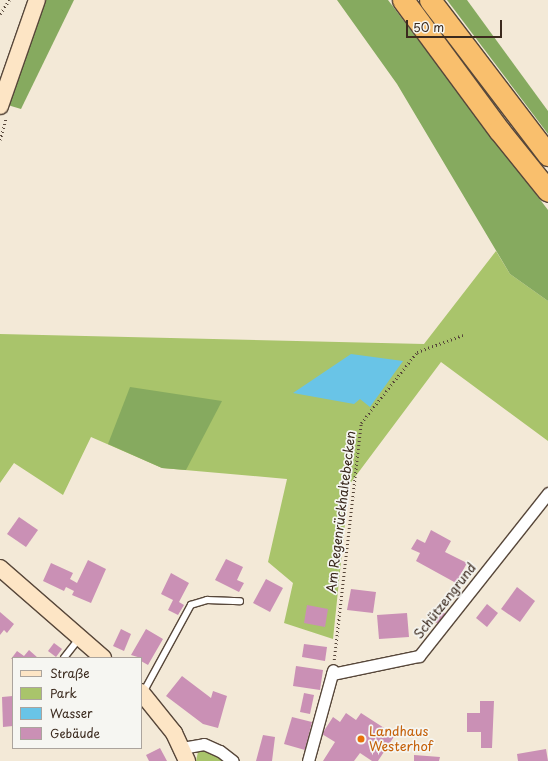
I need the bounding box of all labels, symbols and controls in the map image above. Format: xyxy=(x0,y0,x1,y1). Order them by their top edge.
scale bar xyxy=(408,12,504,38)
text: 50 m xyxy=(413,18,444,36)
street label: Am Regenrückhaltebecken xyxy=(323,430,359,594)
street label: Schützengrund xyxy=(411,560,479,642)
legend xyxy=(12,657,142,749)
text: Straße xyxy=(50,664,90,682)
text: Park xyxy=(50,684,77,702)
text: Wasser xyxy=(50,704,93,722)
text: Gebäude xyxy=(50,724,100,742)
place label: Landhaus Westerhof xyxy=(369,724,433,755)
marker: Landhaus Westerhof xyxy=(356,734,366,744)

